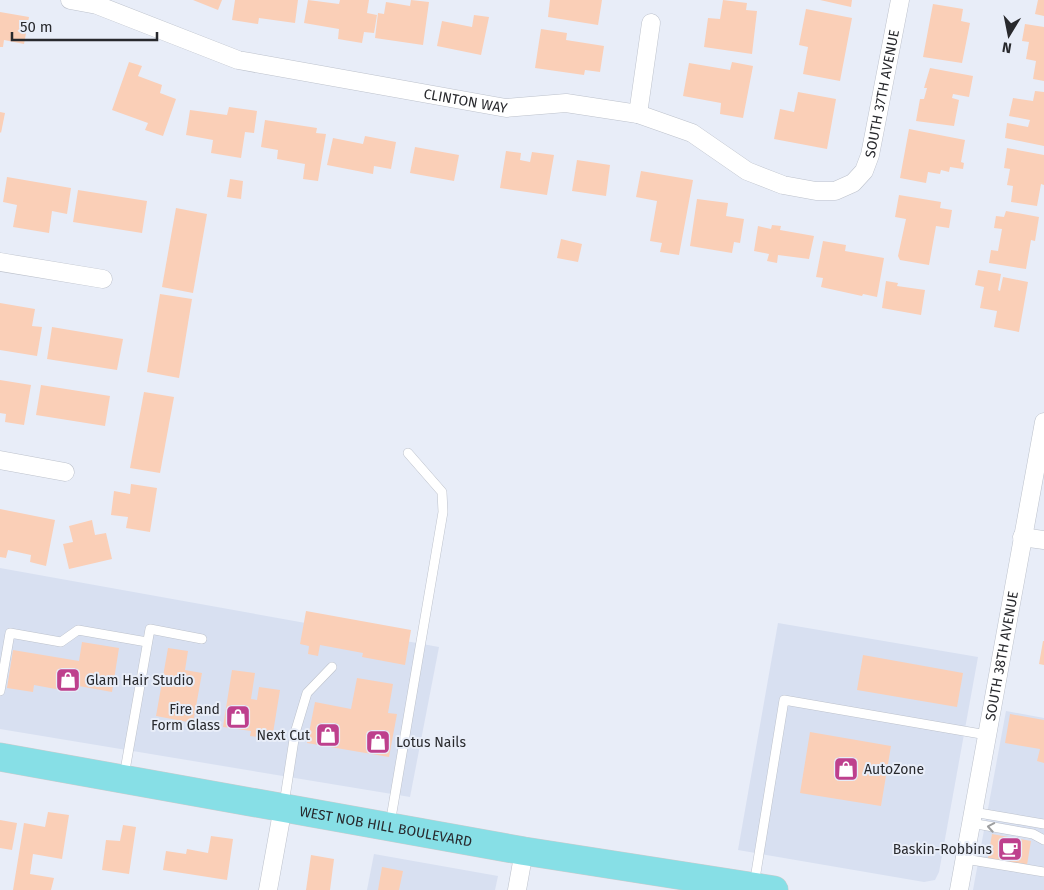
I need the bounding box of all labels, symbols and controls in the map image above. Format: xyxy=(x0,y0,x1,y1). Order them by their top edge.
scale bar xyxy=(12,10,158,42)
north arrow xyxy=(984,10,1034,60)
text: 50 m xyxy=(20,18,53,36)
street label: SOUTH 37TH AVENUE xyxy=(862,28,903,159)
text: N xyxy=(1001,38,1013,56)
street label: CLINTON WAY xyxy=(422,85,509,117)
street label: SOUTH 38TH AVENUE xyxy=(982,590,1022,722)
shop icon: Glam Hair Studio xyxy=(55,667,81,693)
place label: Glam Hair Studio xyxy=(86,672,194,689)
place label: Fire and Form Glass xyxy=(151,701,220,734)
shop icon: Fire and Form Glass xyxy=(225,704,251,730)
shop icon: Next Cut xyxy=(315,722,341,748)
place label: Next Cut xyxy=(257,727,311,744)
shop icon: Lotus Nails xyxy=(365,729,391,755)
place label: Lotus Nails xyxy=(396,734,466,751)
shop icon: AutoZone xyxy=(833,756,859,782)
place label: AutoZone xyxy=(864,761,924,778)
street label: WEST NOB HILL BOULEVARD xyxy=(298,803,473,851)
one-way arrow xyxy=(986,822,995,832)
cafe icon: Baskin-Robbins xyxy=(997,836,1023,862)
place label: Baskin-Robbins xyxy=(893,841,992,858)

